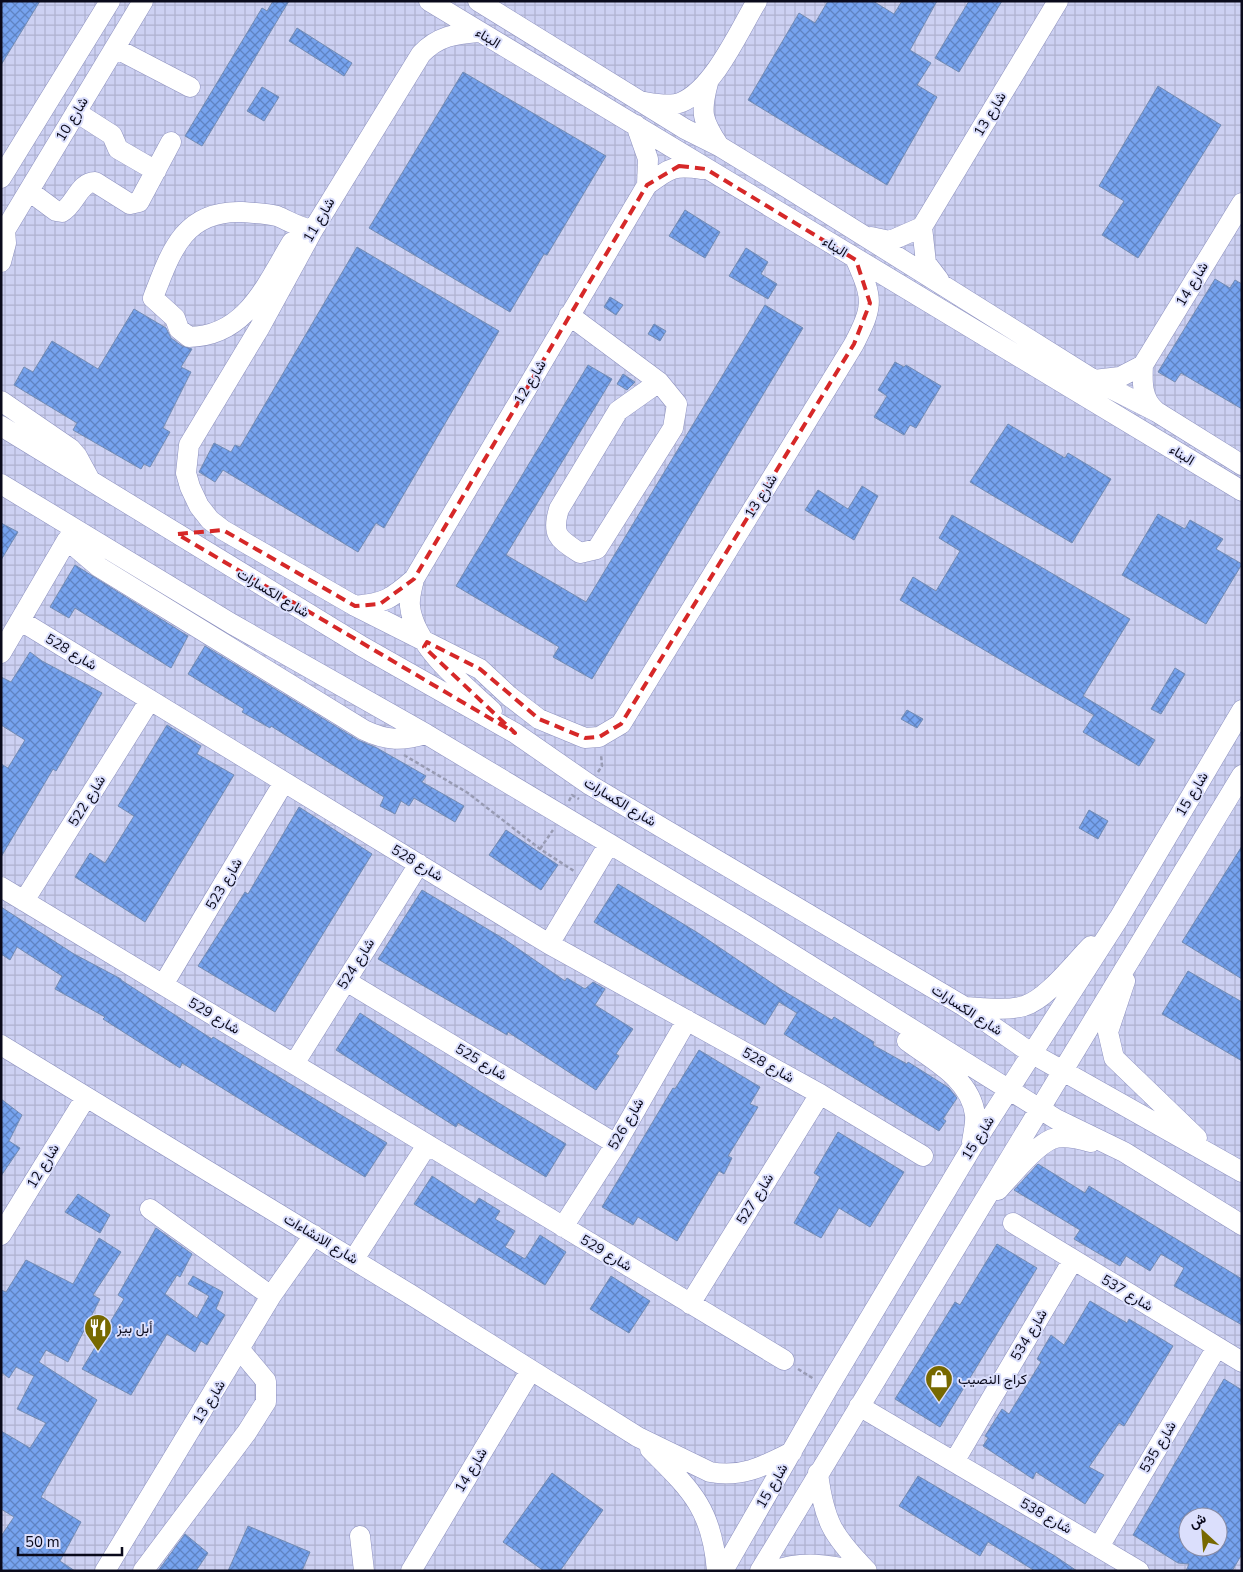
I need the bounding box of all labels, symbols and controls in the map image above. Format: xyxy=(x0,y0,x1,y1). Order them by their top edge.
street label: البناء xyxy=(472,23,504,53)
street label: شارع 13 xyxy=(969,88,1012,140)
street label: شارع 10 xyxy=(51,93,94,145)
street label: شارع 11 xyxy=(299,194,340,246)
street label: البناء xyxy=(819,232,851,262)
street label: شارع 14 xyxy=(1171,258,1214,310)
street label: شارع 12 xyxy=(509,356,552,408)
street label: البناء xyxy=(1166,440,1198,470)
street label: شارع 13 xyxy=(740,470,783,522)
street label: شارع الكسارات xyxy=(233,564,313,623)
street label: شارع 528 xyxy=(41,629,100,676)
street label: شارع 15 xyxy=(1171,768,1214,820)
street label: شارع 522 xyxy=(64,772,111,831)
street label: شارع الكسارات xyxy=(580,773,660,832)
street label: شارع 528 xyxy=(387,840,446,887)
street label: شارع 523 xyxy=(201,855,248,914)
street label: شارع 524 xyxy=(333,935,380,994)
street label: شارع الكسارات xyxy=(927,980,1006,1041)
street label: شارع 529 xyxy=(184,993,243,1040)
street label: شارع 525 xyxy=(451,1039,510,1086)
street label: شارع 528 xyxy=(738,1043,798,1088)
street label: شارع 526 xyxy=(604,1095,649,1154)
street label: شارع 15 xyxy=(957,1112,1000,1164)
street label: شارع 12 xyxy=(22,1140,65,1192)
street label: شارع 527 xyxy=(732,1170,779,1229)
street label: شارع الانشاءات xyxy=(280,1209,362,1270)
street label: شارع 529 xyxy=(576,1230,635,1277)
street label: شارع 537 xyxy=(1097,1270,1156,1317)
street label: شارع 534 xyxy=(1006,1306,1053,1365)
restaurant icon: أبل بيز xyxy=(83,1313,113,1352)
place label: أبل بيز xyxy=(116,1319,152,1338)
shop icon: كراج النصيب xyxy=(924,1364,954,1403)
place label: كراج النصيب xyxy=(958,1370,1027,1390)
street label: شارع 13 xyxy=(188,1376,231,1428)
street label: شارع 535 xyxy=(1135,1418,1182,1477)
street label: شارع 14 xyxy=(450,1444,493,1496)
street label: شارع 15 xyxy=(752,1460,793,1512)
street label: شارع 538 xyxy=(1016,1494,1075,1539)
north arrow xyxy=(1178,1507,1228,1557)
text: ش xyxy=(1186,1508,1209,1533)
scale bar xyxy=(18,1524,121,1556)
text: 50 m xyxy=(25,1532,60,1552)

